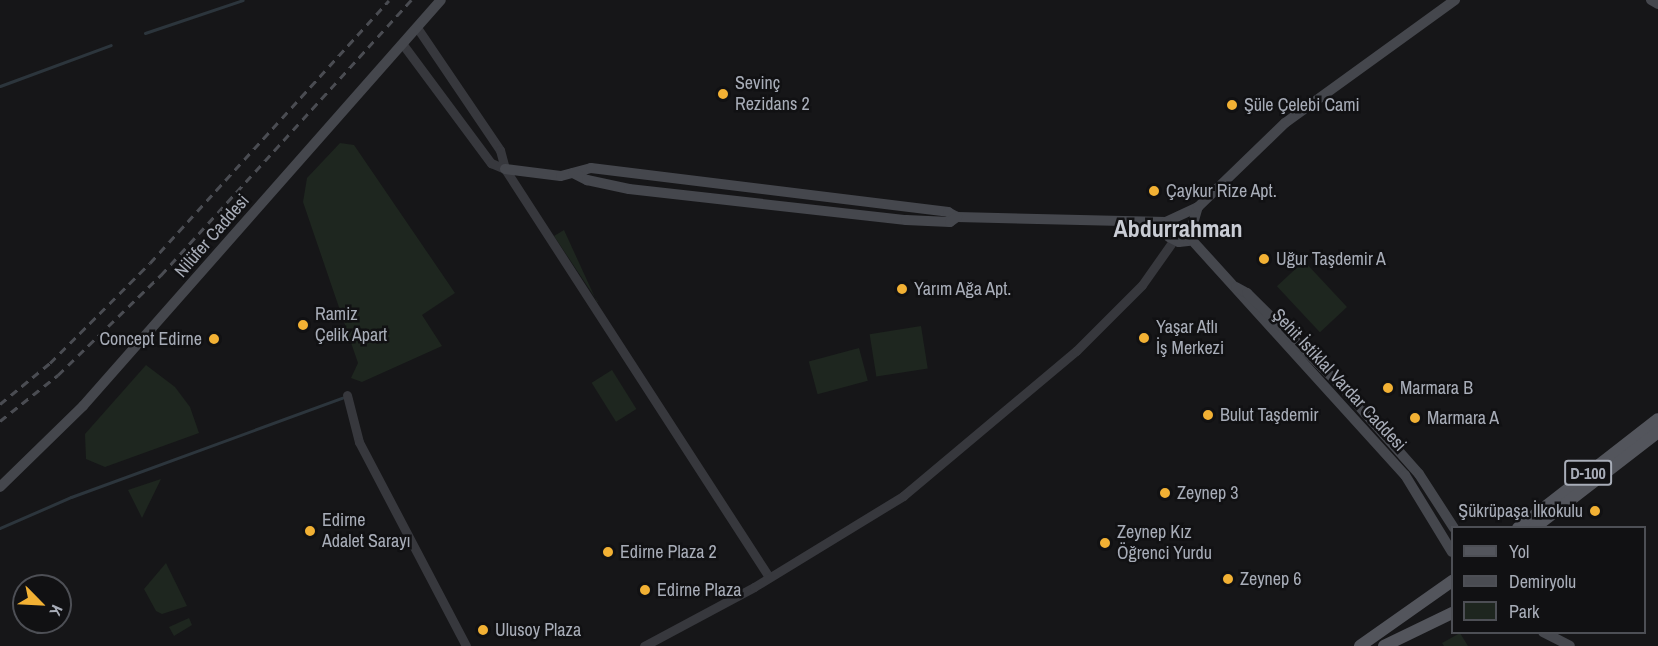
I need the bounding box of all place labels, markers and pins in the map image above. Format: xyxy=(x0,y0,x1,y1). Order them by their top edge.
place label: Sevinç Rezidans 2 xyxy=(735,73,810,116)
marker: Sevinç Rezidans 2 xyxy=(716,87,730,101)
place label: Şüle Çelebi Cami xyxy=(1244,94,1360,116)
marker: Şüle Çelebi Cami xyxy=(1225,98,1239,112)
place label: Çaykur Rize Apt. xyxy=(1166,180,1278,202)
marker: Çaykur Rize Apt. xyxy=(1147,184,1161,198)
place label: Uğur Taşdemir A xyxy=(1276,248,1387,270)
marker: Uğur Taşdemir A xyxy=(1257,252,1271,266)
place label: Yarım Ağa Apt. xyxy=(914,278,1013,300)
marker: Yarım Ağa Apt. xyxy=(895,282,909,296)
place label: Ramiz Çelik Apart xyxy=(315,304,388,346)
place label: Yaşar Atlı İş Merkezi xyxy=(1156,317,1224,360)
marker: Ramiz Çelik Apart xyxy=(296,318,310,332)
place label: Concept Edirne xyxy=(99,328,202,350)
marker: Yaşar Atlı İş Merkezi xyxy=(1137,331,1151,345)
marker: Concept Edirne xyxy=(207,332,221,346)
place label: Marmara B xyxy=(1400,377,1473,399)
marker: Marmara B xyxy=(1381,381,1395,395)
place label: Bulut Taşdemir xyxy=(1220,404,1319,426)
place label: Marmara A xyxy=(1427,407,1500,429)
marker: Bulut Taşdemir xyxy=(1201,408,1215,422)
marker: Marmara A xyxy=(1408,411,1422,425)
place label: Zeynep 3 xyxy=(1177,482,1239,504)
marker: Zeynep 3 xyxy=(1158,486,1172,500)
place label: Şükrüpaşa İlkokulu xyxy=(1458,500,1583,522)
marker: Şükrüpaşa İlkokulu xyxy=(1588,504,1602,518)
place label: Edirne Adalet Sarayı xyxy=(322,510,411,552)
place label: Zeynep Kız Öğrenci Yurdu xyxy=(1117,522,1212,564)
marker: Edirne Adalet Sarayı xyxy=(303,524,317,538)
marker: Zeynep Kız Öğrenci Yurdu xyxy=(1098,536,1112,550)
place label: Edirne Plaza 2 xyxy=(620,541,717,563)
marker: Edirne Plaza 2 xyxy=(601,545,615,559)
place label: Zeynep 6 xyxy=(1240,568,1302,590)
marker: Zeynep 6 xyxy=(1221,572,1235,586)
place label: Edirne Plaza xyxy=(657,579,742,601)
marker: Edirne Plaza xyxy=(638,583,652,597)
place label: Ulusoy Plaza xyxy=(495,619,581,641)
marker: Ulusoy Plaza xyxy=(476,623,490,637)

